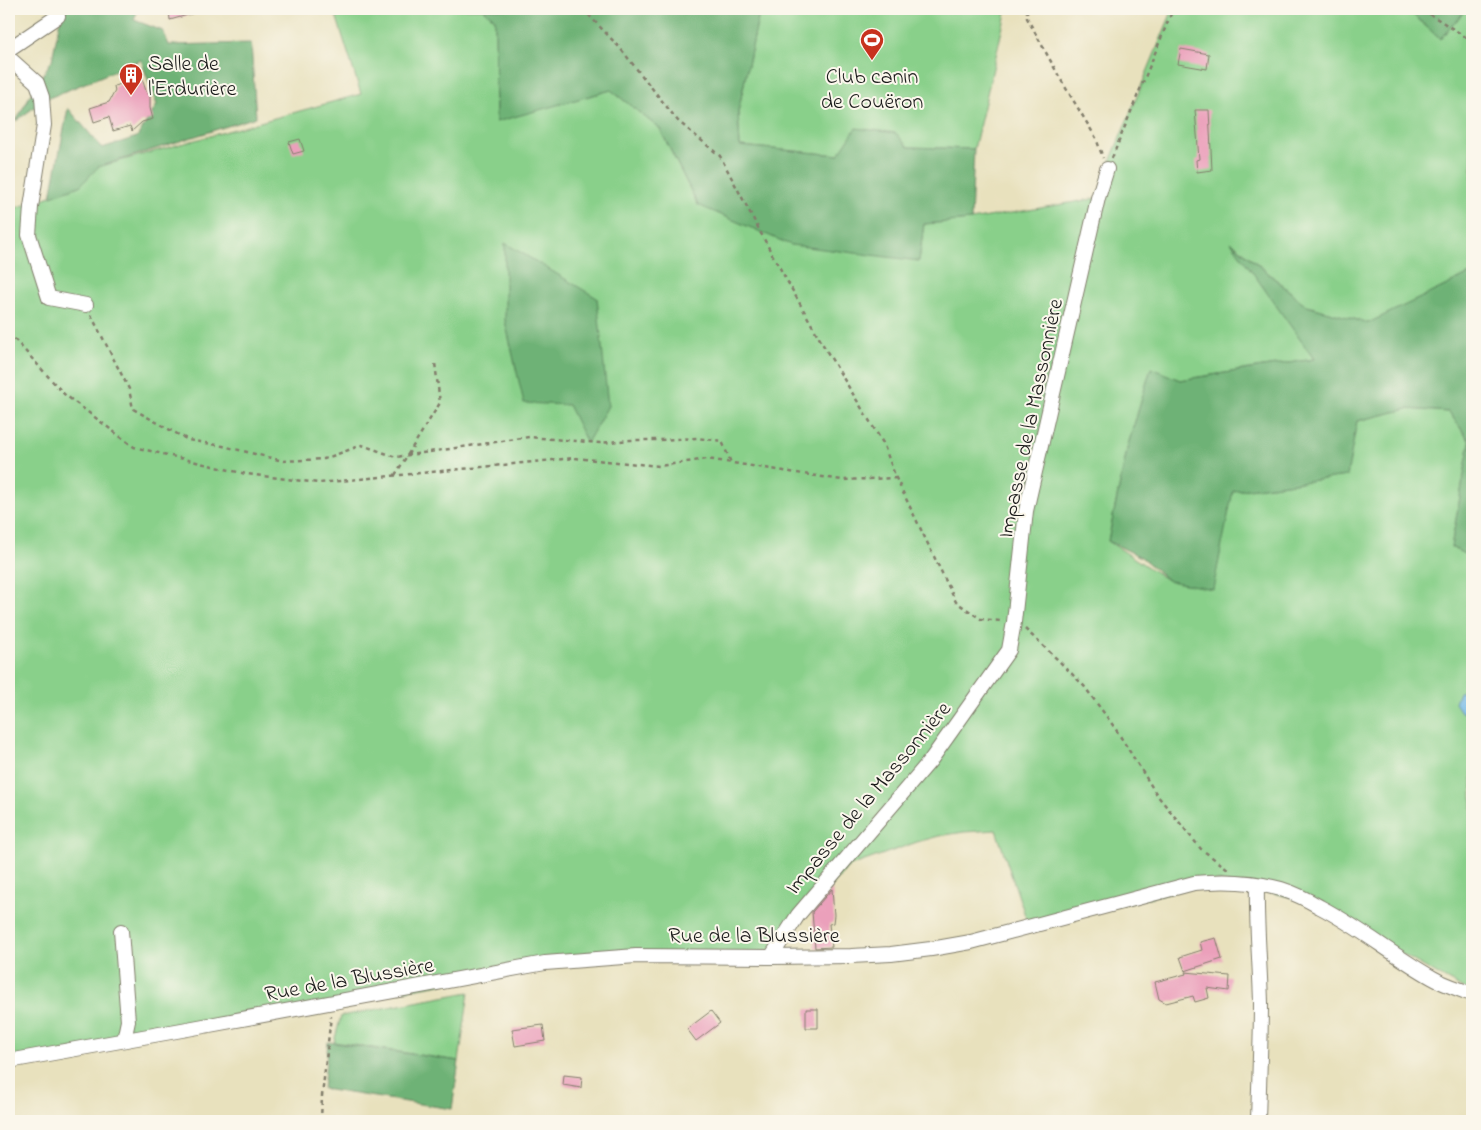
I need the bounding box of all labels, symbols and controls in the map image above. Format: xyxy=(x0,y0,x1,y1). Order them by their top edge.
sports icon: Club canin de Couëron xyxy=(859,27,885,61)
place label: Salle de l'Erdurière xyxy=(148,49,236,106)
building icon: Salle de l'Erdurière xyxy=(118,62,144,96)
place label: Club canin de Couëron xyxy=(821,62,923,119)
street label: Impasse de la Massonnière xyxy=(991,296,1073,541)
street label: Impasse de la Massonnière xyxy=(779,695,960,903)
street label: Rue de la Blussière xyxy=(668,921,840,953)
street label: Rue de la Blussière xyxy=(262,950,437,1012)

